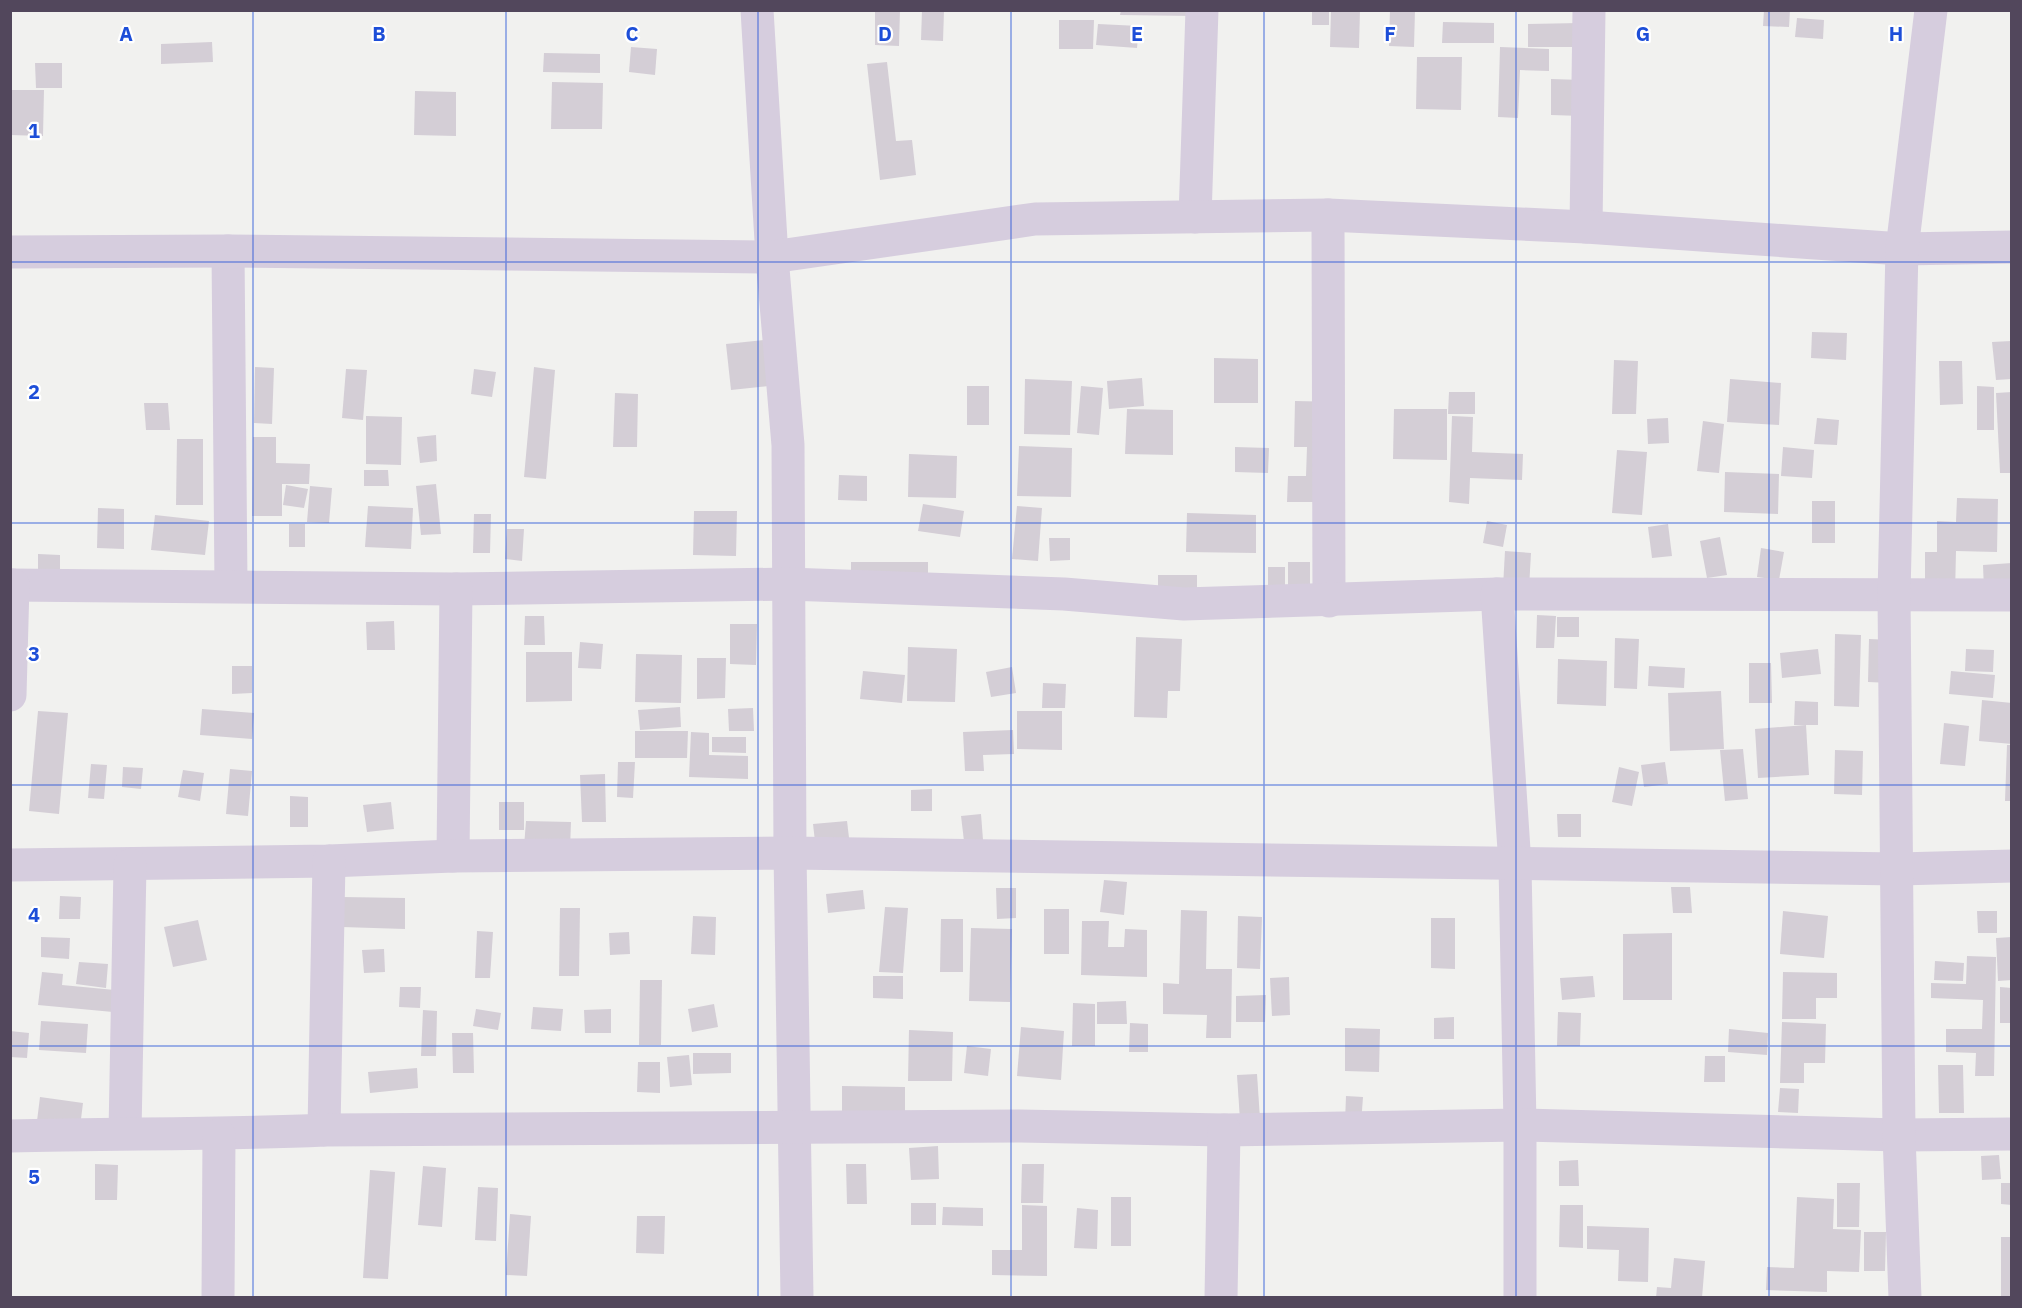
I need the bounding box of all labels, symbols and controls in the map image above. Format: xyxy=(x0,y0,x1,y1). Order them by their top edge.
text: A xyxy=(119,20,133,47)
text: B xyxy=(372,20,386,47)
text: C xyxy=(625,20,639,47)
text: D xyxy=(878,20,892,47)
text: E xyxy=(1131,20,1143,47)
text: F xyxy=(1384,20,1396,47)
text: G xyxy=(1636,20,1650,47)
text: H xyxy=(1889,20,1903,47)
text: 1 xyxy=(28,117,40,144)
text: 2 xyxy=(28,378,40,405)
text: 3 xyxy=(28,640,40,667)
text: 4 xyxy=(28,901,40,928)
text: 5 xyxy=(28,1163,40,1190)

